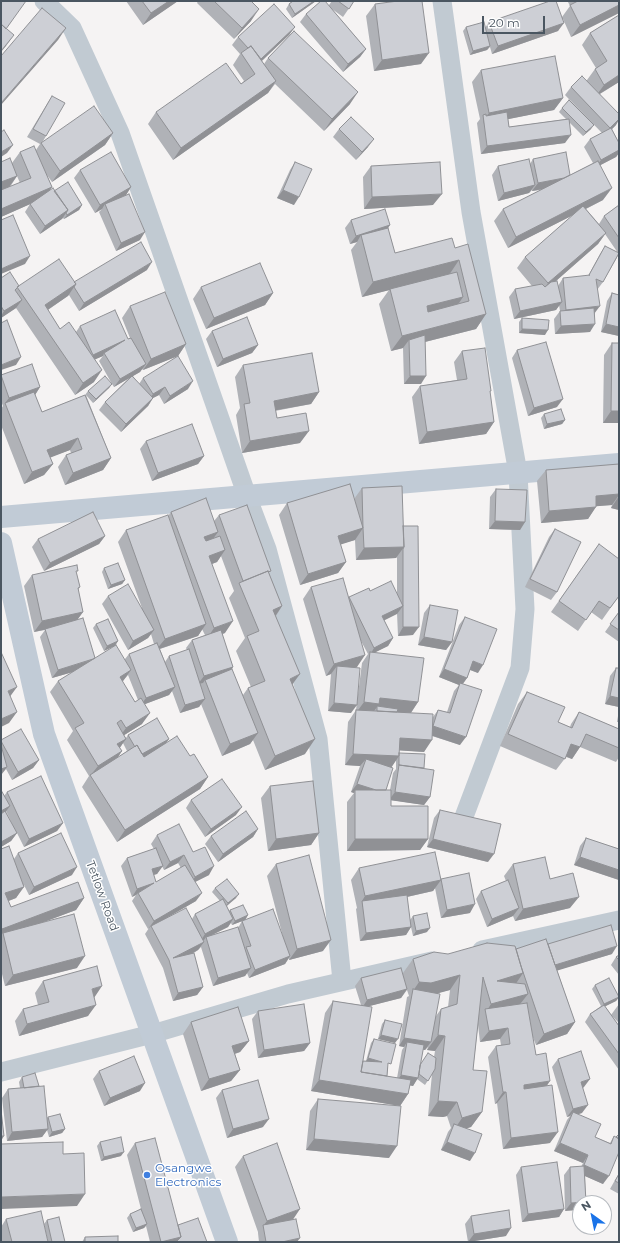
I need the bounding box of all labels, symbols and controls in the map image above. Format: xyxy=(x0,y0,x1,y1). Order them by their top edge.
scale bar xyxy=(484,8,547,34)
text: 20 m xyxy=(489,15,520,30)
street label: Tetlow Road xyxy=(83,859,121,933)
place label: Osangwe Electronics xyxy=(155,1161,221,1189)
marker: Osangwe Electronics xyxy=(142,1170,152,1180)
north arrow xyxy=(572,1195,612,1235)
text: N xyxy=(578,1197,594,1214)

